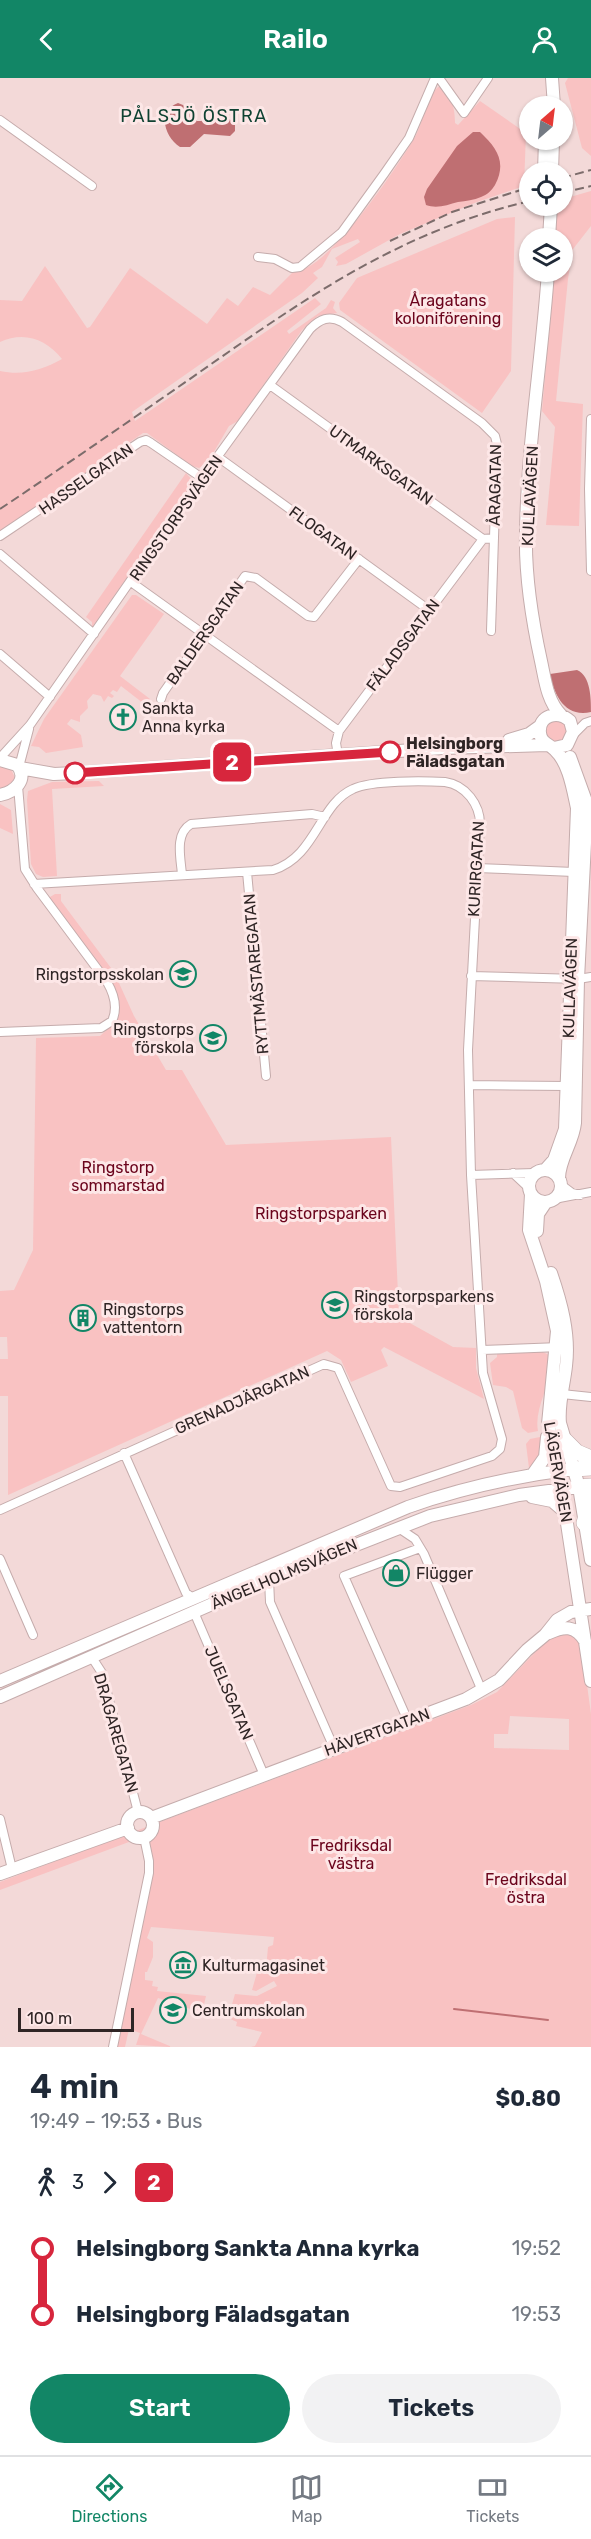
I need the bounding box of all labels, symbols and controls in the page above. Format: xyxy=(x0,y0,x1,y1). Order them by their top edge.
icon: back xyxy=(30,23,63,56)
text: Railo xyxy=(263,23,328,55)
icon: person xyxy=(528,23,561,56)
north arrow xyxy=(519,96,573,150)
map controls xyxy=(519,96,573,282)
district label: PÅLSJÖ ÖSTRA xyxy=(120,105,268,127)
button: locate xyxy=(519,162,573,216)
button: layers xyxy=(519,228,573,282)
park label: Åragatans koloniförening xyxy=(395,291,501,328)
street label: UTMARKSGATAN xyxy=(325,421,437,509)
street label: HASSELGATAN xyxy=(35,440,137,518)
street label: ÅRAGATAN xyxy=(485,444,505,526)
street label: KULLAVÄGEN xyxy=(518,445,542,547)
street label: RINGSTORPSVÄGEN xyxy=(126,452,226,584)
street label: FLOGATAN xyxy=(285,502,361,564)
street label: BALDERSGATAN xyxy=(162,578,248,688)
street label: FÄLADSGATAN xyxy=(362,595,444,695)
place label: Sankta Anna kyrka xyxy=(142,699,225,736)
church icon: Sankta Anna kyrka xyxy=(108,702,138,732)
place label: Helsingborg Fäladsgatan xyxy=(406,734,505,771)
marker: Helsingborg Fäladsgatan xyxy=(379,741,401,763)
line badge: 2 xyxy=(212,742,252,782)
text: 2 xyxy=(225,750,239,775)
unlabelled marker xyxy=(64,762,86,784)
street label: KURIRGATAN xyxy=(464,820,488,918)
street label: RYTTMÄSTAREGATAN xyxy=(240,893,272,1055)
street label: KULLAVÄGEN xyxy=(559,937,581,1039)
school or university icon: Ringstorpsskolan xyxy=(168,959,198,989)
place label: Ringstorpsskolan xyxy=(35,965,164,984)
place label: Ringstorps förskola xyxy=(113,1020,194,1057)
school or university icon: Ringstorps förskola xyxy=(198,1023,228,1053)
park label: Ringstorp sommarstad xyxy=(71,1158,165,1195)
park label: Ringstorpsparken xyxy=(255,1204,387,1223)
place label: Ringstorpsparkens förskola xyxy=(354,1287,494,1324)
school or university icon: Ringstorpsparkens förskola xyxy=(320,1290,350,1320)
place label: Ringstorps vattentorn xyxy=(103,1300,184,1337)
building icon: Ringstorps vattentorn xyxy=(68,1303,98,1333)
street label: GRENADJÄRGATAN xyxy=(172,1362,312,1438)
street label: LÄGERVÄGEN xyxy=(540,1420,576,1524)
street label: ÄNGELHOLMSVÄGEN xyxy=(208,1535,360,1613)
shop icon: Flügger xyxy=(381,1558,411,1588)
place label: Flügger xyxy=(416,1564,473,1583)
street label: JUELSGATAN xyxy=(201,1643,257,1743)
street label: DRAGAREGATAN xyxy=(90,1671,142,1795)
street label: HÄVERTGATAN xyxy=(322,1704,432,1760)
park label: Fredriksdal västra xyxy=(310,1836,392,1873)
park label: Fredriksdal östra xyxy=(485,1870,567,1907)
museum icon: Kulturmagasinet xyxy=(168,1950,198,1980)
place label: Kulturmagasinet xyxy=(202,1956,325,1975)
school or university icon: Centrumskolan xyxy=(158,1995,188,2025)
place label: Centrumskolan xyxy=(192,2001,305,2020)
scale bar xyxy=(18,2005,134,2032)
text: 100 m xyxy=(27,2009,72,2028)
text: 4 min xyxy=(30,2067,119,2106)
text: $0.80 xyxy=(495,2085,561,2112)
text: 19:49 – 19:53 · Bus xyxy=(30,2109,202,2133)
icon: walk xyxy=(30,2166,63,2199)
icon: forward xyxy=(93,2166,126,2199)
text: 3 xyxy=(72,2170,84,2194)
text: 2 xyxy=(147,2170,161,2195)
text: Helsingborg Sankta Anna kyrka xyxy=(76,2235,419,2262)
text: 19:52 xyxy=(512,2236,561,2260)
text: Helsingborg Fäladsgatan xyxy=(76,2301,350,2328)
text: 19:53 xyxy=(512,2302,561,2326)
button: Start xyxy=(30,2374,290,2443)
button: Tickets xyxy=(302,2374,561,2443)
tab: Directions xyxy=(72,2471,147,2526)
tab: Map xyxy=(290,2471,323,2526)
tab: Tickets xyxy=(466,2471,519,2526)

